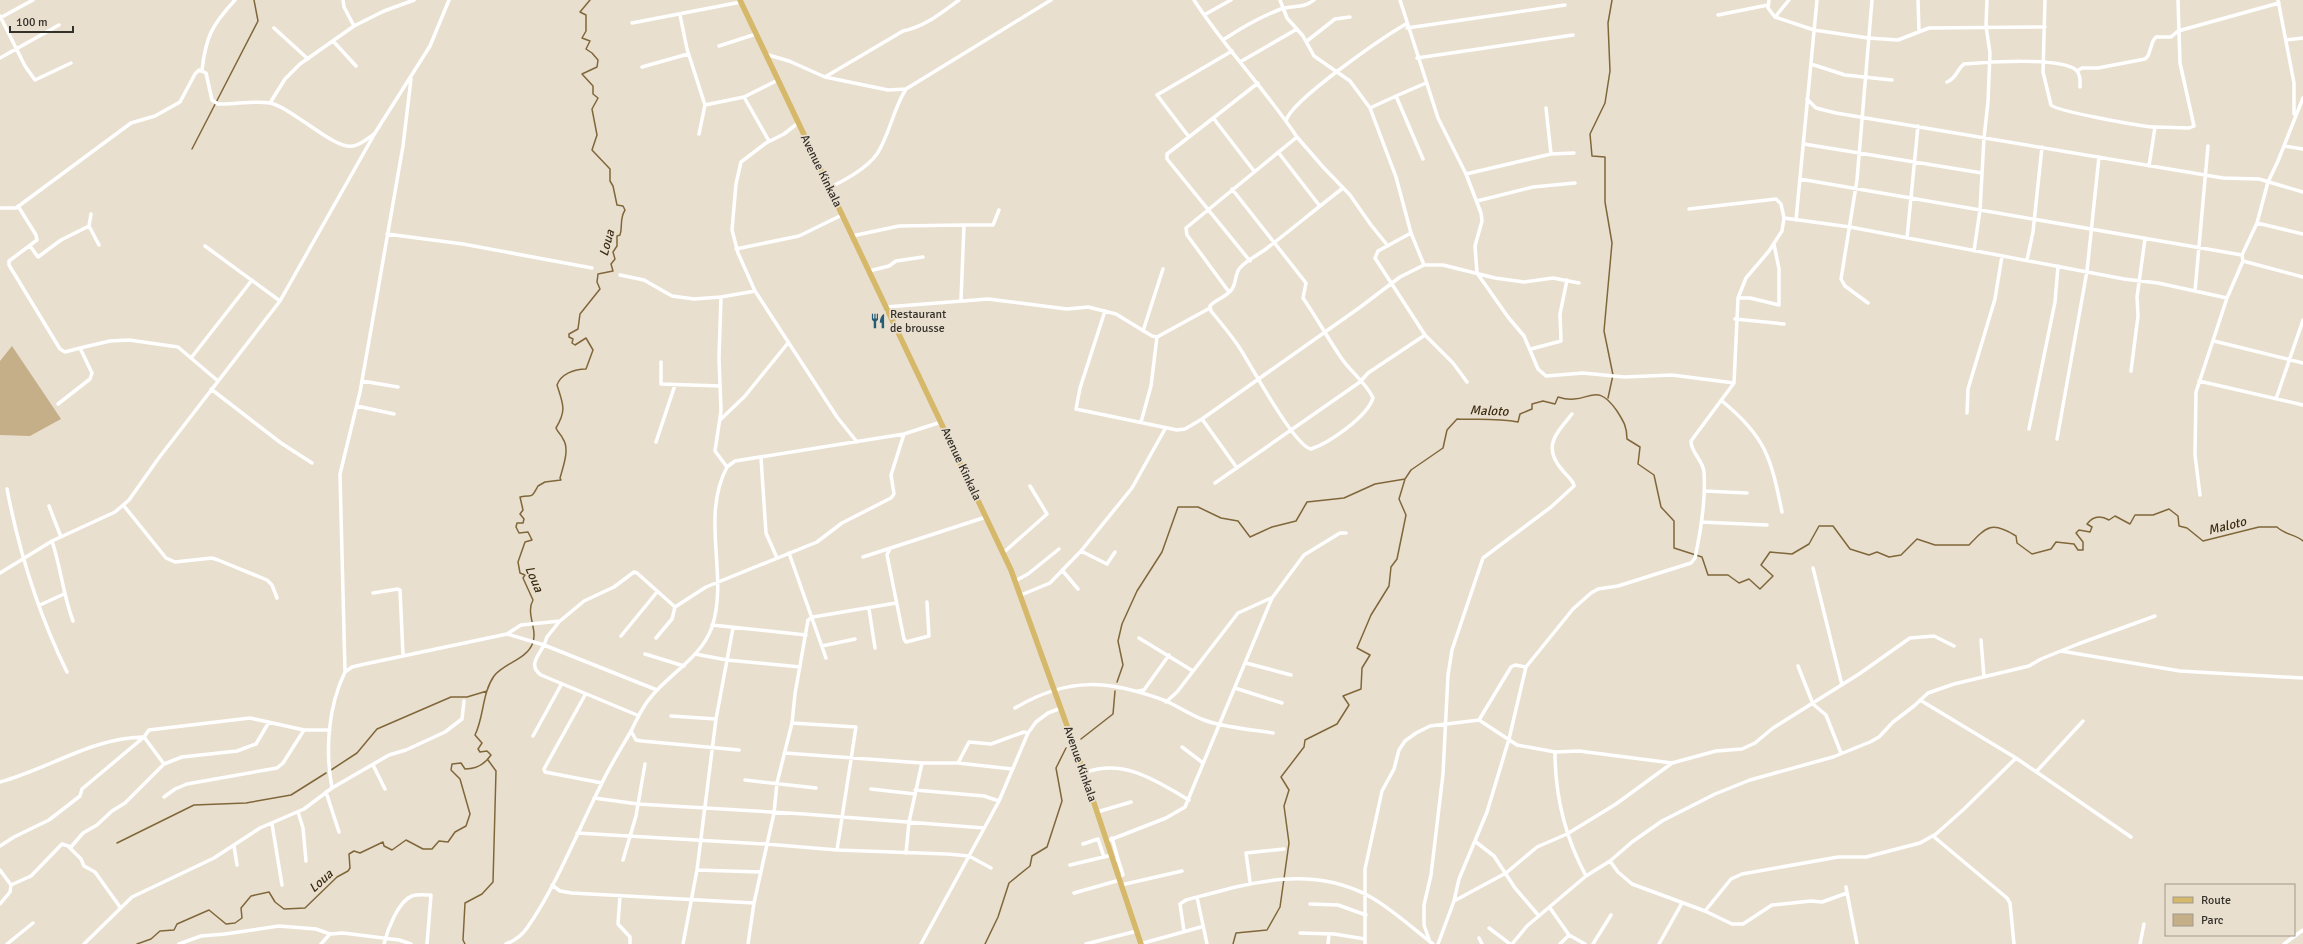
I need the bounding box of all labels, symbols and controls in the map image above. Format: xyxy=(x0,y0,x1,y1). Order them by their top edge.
scale bar xyxy=(10,8,73,34)
text: 100 m xyxy=(16,15,48,30)
street label: Avenue Kinkala xyxy=(797,132,845,210)
water label: Loua xyxy=(596,228,618,258)
place label: Restaurant de brousse xyxy=(890,307,946,336)
restaurant icon: Restaurant de brousse xyxy=(869,312,887,330)
water label: Maloto xyxy=(1469,402,1510,420)
street label: Avenue Kinkala xyxy=(938,425,984,503)
water label: Maloto xyxy=(2206,513,2249,538)
water label: Loua xyxy=(521,563,547,595)
street label: Avenue Kinkala xyxy=(1060,724,1100,804)
water label: Loua xyxy=(306,866,337,896)
legend xyxy=(2165,884,2295,936)
text: Route xyxy=(2201,893,2231,908)
text: Parc xyxy=(2201,913,2224,928)

